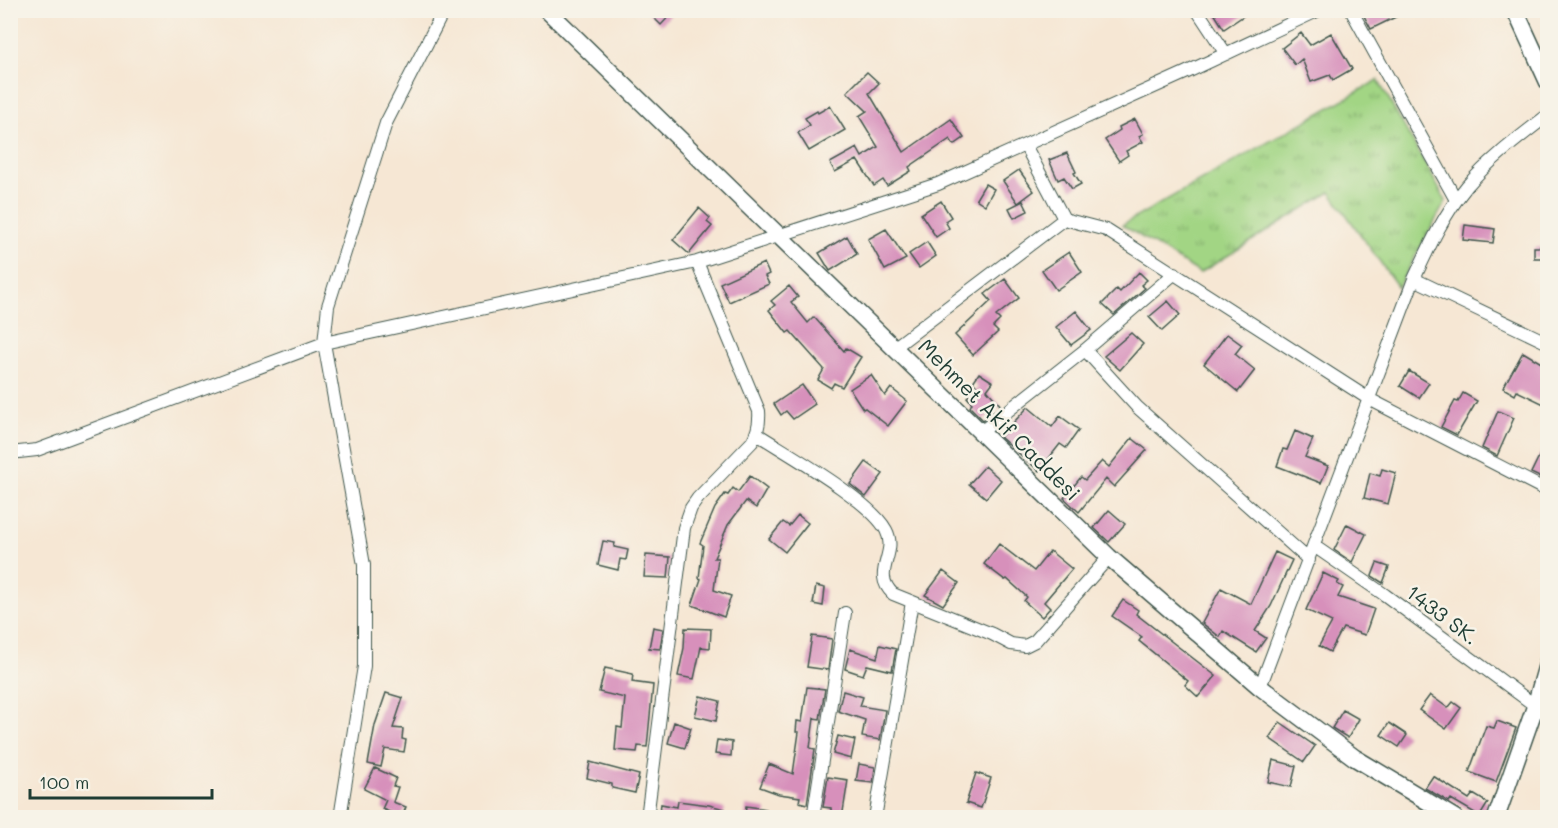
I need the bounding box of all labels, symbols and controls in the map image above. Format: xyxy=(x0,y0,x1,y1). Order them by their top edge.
street label: Mehmet Akif Caddesi xyxy=(913,332,1087,506)
street label: 1433 SK. xyxy=(1401,578,1485,650)
scale bar xyxy=(30,762,212,800)
text: 100 m xyxy=(39,770,89,794)

